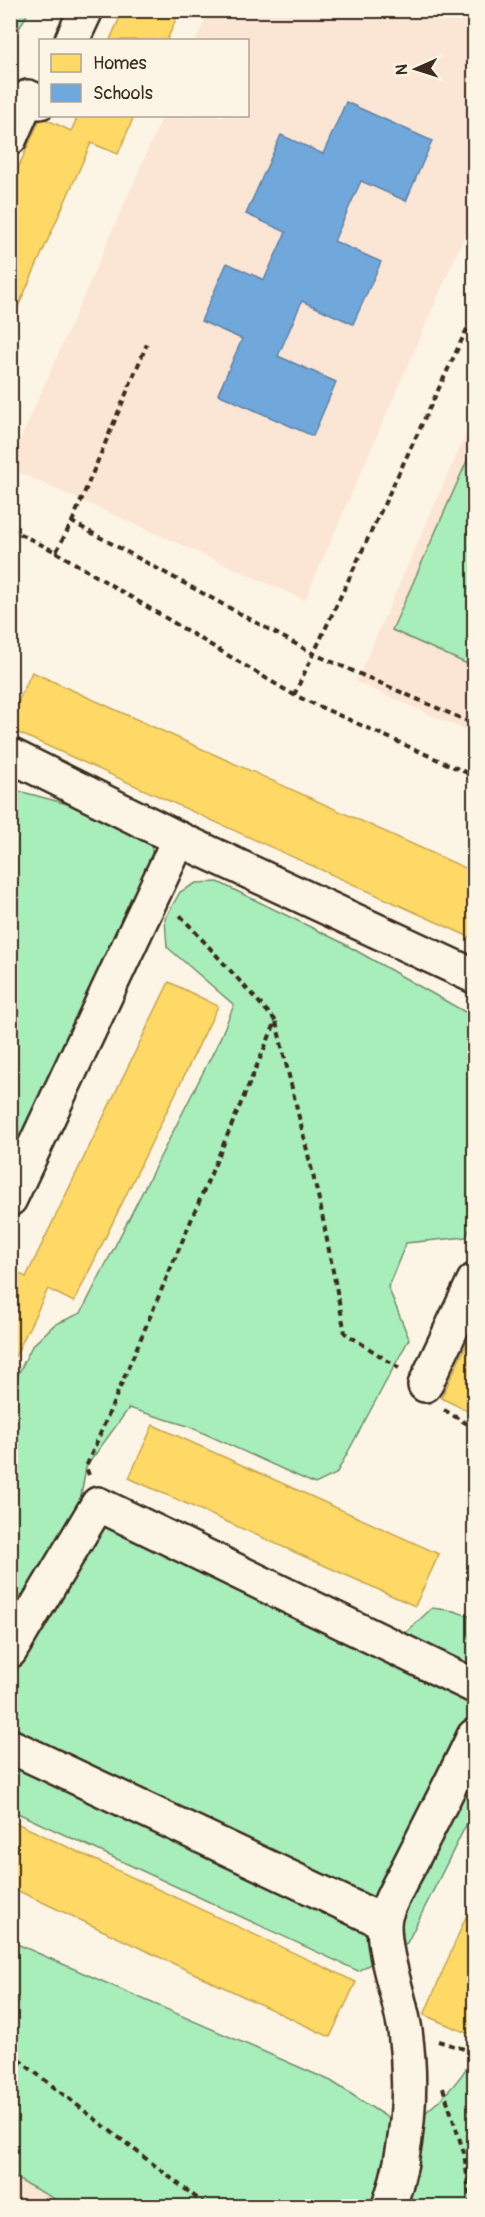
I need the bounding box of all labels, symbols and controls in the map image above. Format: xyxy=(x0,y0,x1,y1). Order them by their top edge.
legend xyxy=(39,39,249,117)
north arrow xyxy=(386,39,446,99)
text: Homes xyxy=(93,52,146,75)
text: N xyxy=(392,64,412,76)
text: Schools xyxy=(93,82,153,105)

